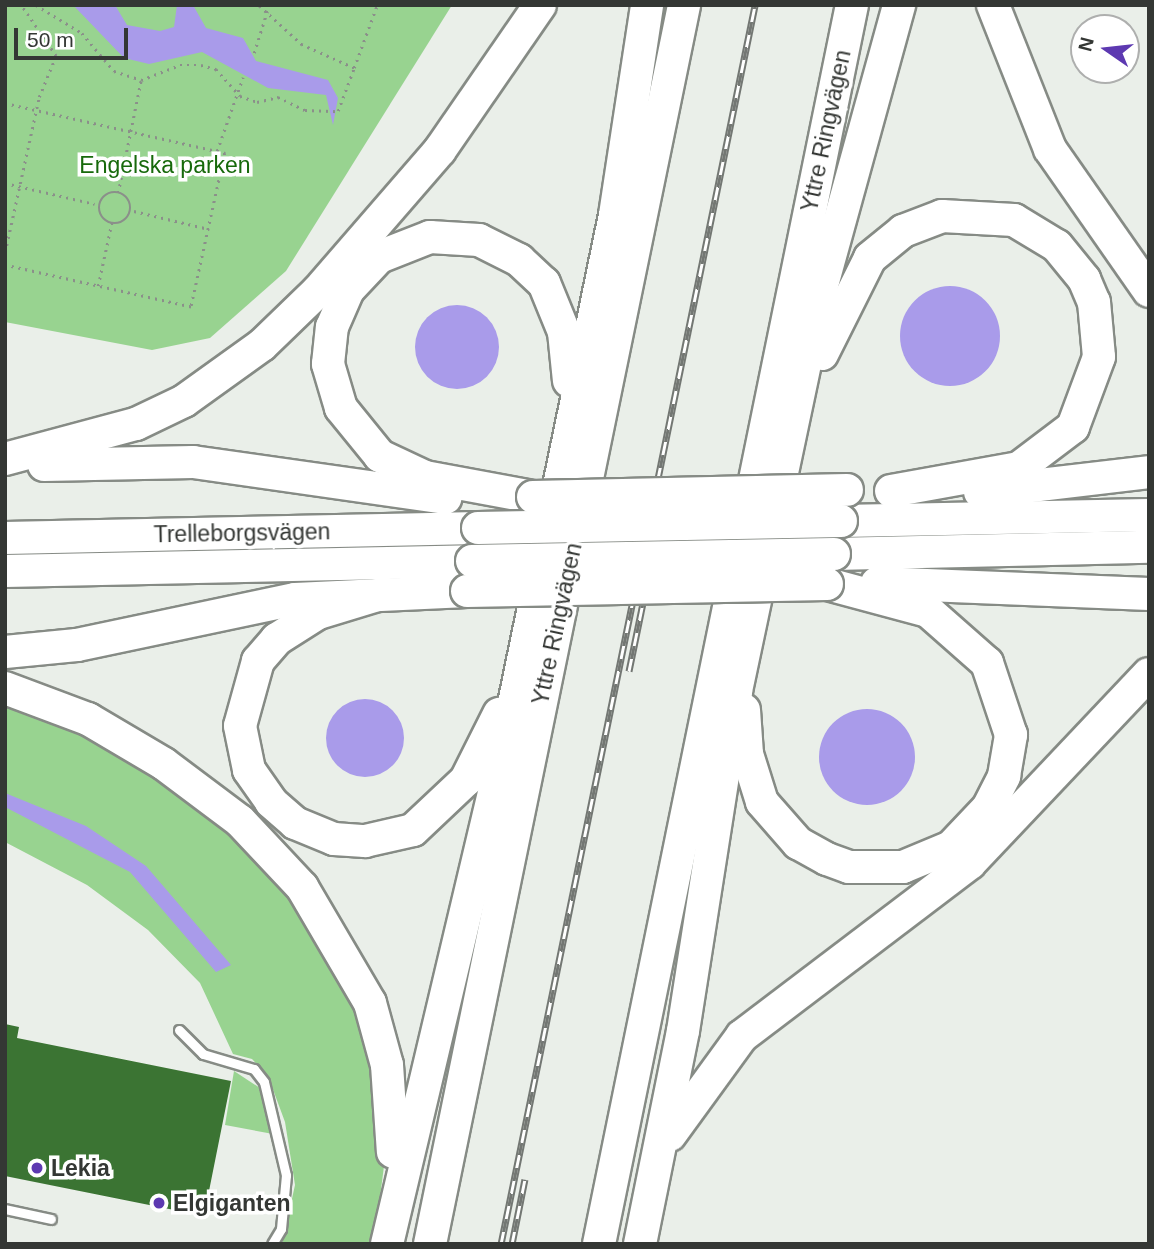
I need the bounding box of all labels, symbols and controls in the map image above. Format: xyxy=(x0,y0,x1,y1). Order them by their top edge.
scale bar xyxy=(18,14,131,58)
north arrow xyxy=(1070,14,1140,84)
text: 50 m xyxy=(27,28,74,51)
text: N xyxy=(1074,35,1098,53)
street label: Yttre Ringvägen xyxy=(795,47,857,215)
park label: Engelska parken xyxy=(79,151,251,179)
street label: Trelleborgsvägen xyxy=(153,518,331,548)
street label: Yttre Ringvägen xyxy=(526,540,588,708)
place label: Lekia xyxy=(51,1154,110,1182)
marker: Lekia xyxy=(29,1160,45,1176)
place label: Elgiganten xyxy=(173,1189,291,1217)
marker: Elgiganten xyxy=(151,1195,167,1211)

